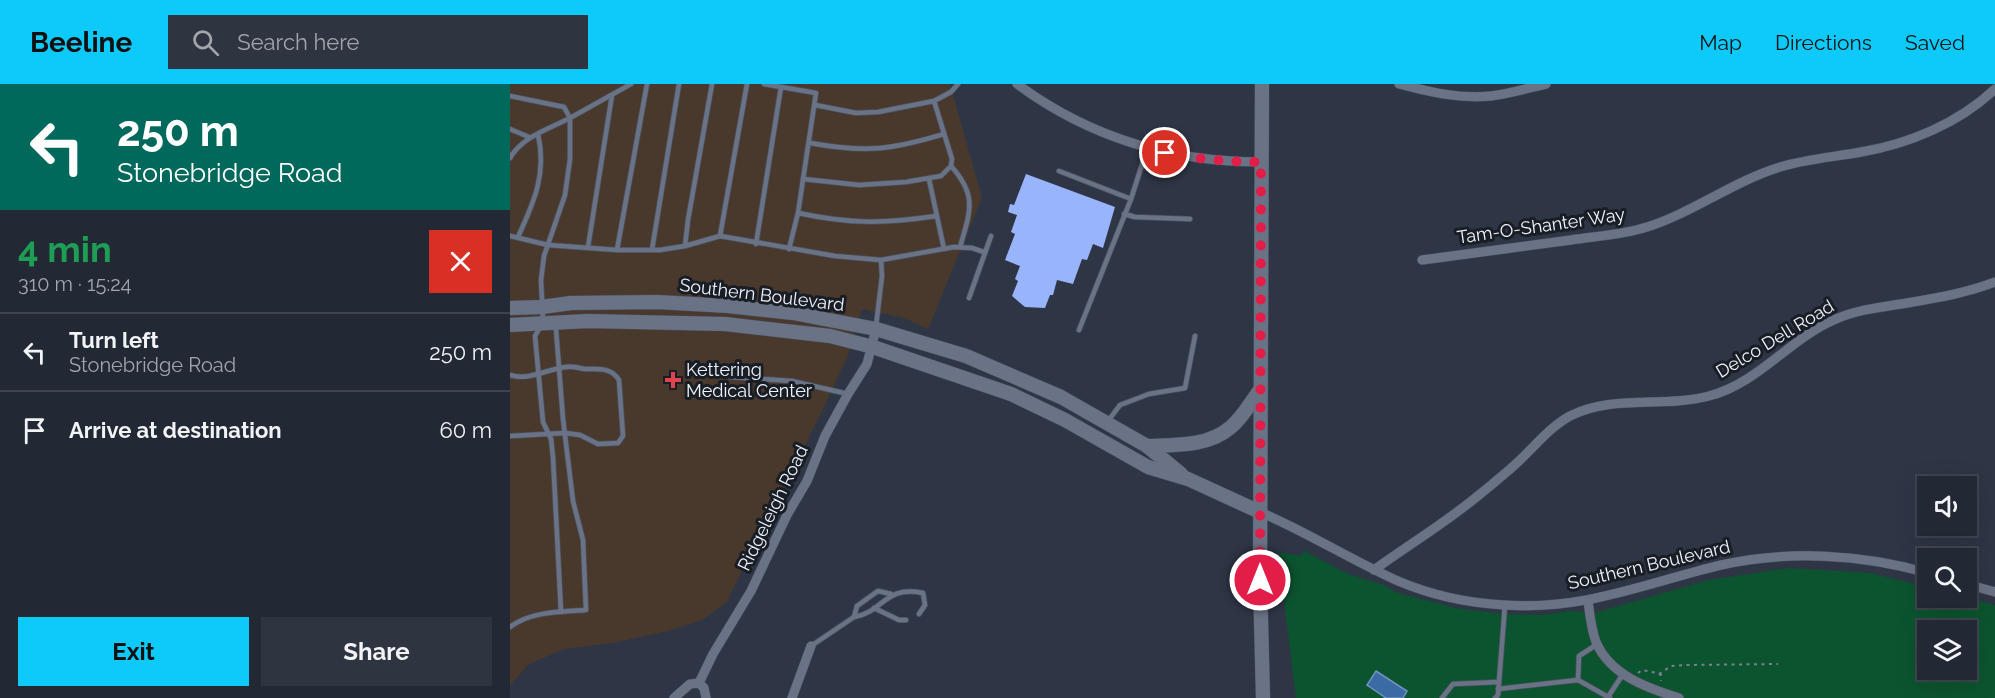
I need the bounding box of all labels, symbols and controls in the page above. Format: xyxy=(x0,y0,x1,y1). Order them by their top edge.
search box xyxy=(168,15,588,69)
text: Beeline xyxy=(30,26,132,59)
icon: search xyxy=(189,26,222,59)
text: Search here xyxy=(237,29,359,55)
text: Map xyxy=(1699,30,1742,55)
text: Directions xyxy=(1775,30,1872,55)
text: Saved xyxy=(1905,30,1965,55)
text: 250 m xyxy=(117,107,239,156)
icon: left xyxy=(18,108,96,186)
pin xyxy=(1139,127,1190,178)
icon: arrive xyxy=(1148,136,1181,169)
text: Stonebridge Road xyxy=(117,157,343,188)
street label: Tam-O-Shanter Way xyxy=(1456,203,1626,248)
text: 4 min xyxy=(18,228,112,270)
button: close xyxy=(429,230,492,293)
text: 310 m · 15:24 xyxy=(18,272,132,296)
street label: Southern Boulevard xyxy=(678,274,846,315)
street label: Delco Dell Road xyxy=(1712,295,1838,382)
text: Turn left xyxy=(69,327,159,353)
icon: left xyxy=(18,336,51,369)
text: 250 m xyxy=(429,339,492,365)
text: Stonebridge Road xyxy=(69,353,236,377)
place label: Kettering Medical Center xyxy=(686,359,813,401)
marker: Kettering Medical Center xyxy=(664,371,682,389)
icon: arrive xyxy=(18,414,51,447)
text: Arrive at destination xyxy=(69,417,282,443)
text: 60 m xyxy=(439,417,492,443)
street label: Ridgeleigh Road xyxy=(733,441,812,574)
map controls xyxy=(1917,476,1977,680)
button: sound xyxy=(1917,476,1977,536)
street label: Southern Boulevard xyxy=(1566,536,1732,593)
position arrow xyxy=(1228,548,1292,612)
button: search xyxy=(1917,548,1977,608)
button: Exit xyxy=(18,617,249,686)
button: Share xyxy=(261,617,492,686)
button: layers xyxy=(1917,620,1977,680)

